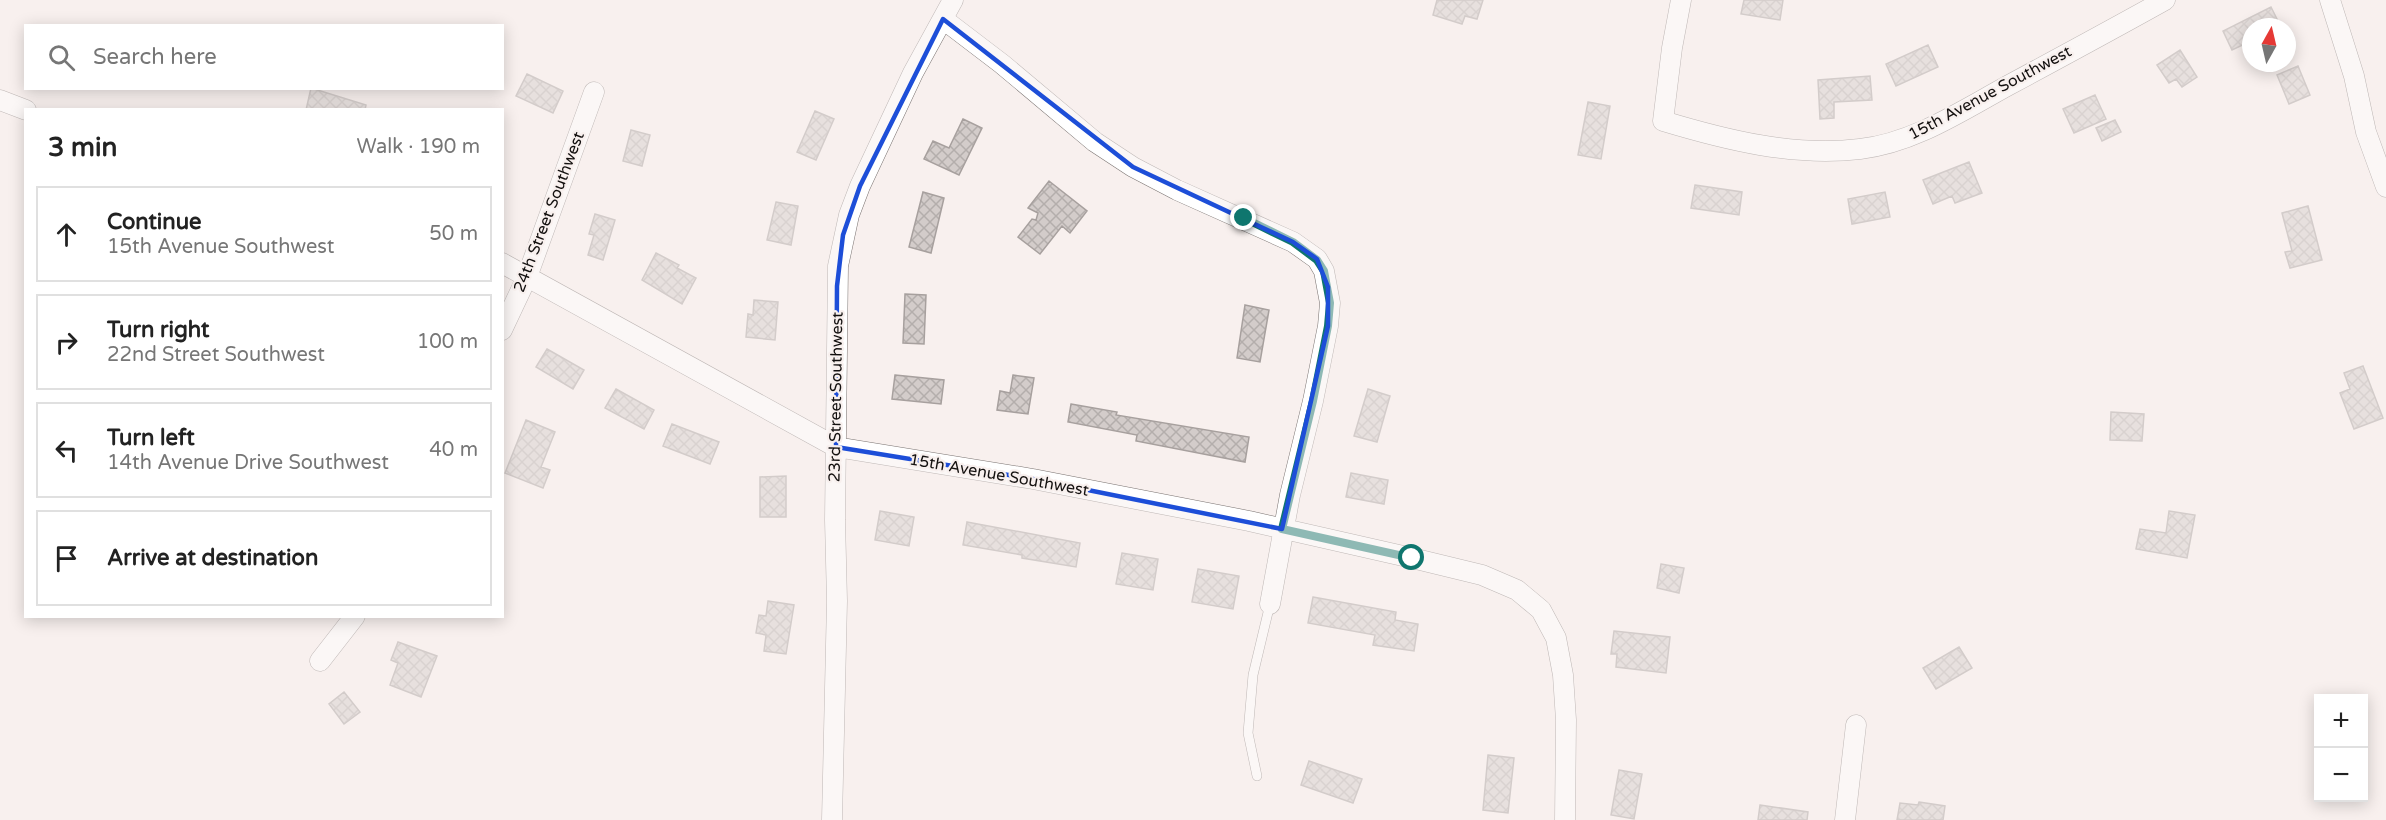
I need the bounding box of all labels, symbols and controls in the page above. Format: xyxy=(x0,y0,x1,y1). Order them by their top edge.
north arrow xyxy=(2242,18,2296,72)
search box xyxy=(24,24,504,90)
icon: search xyxy=(45,41,78,74)
street label: 15th Avenue Southwest xyxy=(1905,41,2075,145)
text: Search here xyxy=(93,44,217,70)
street label: 24th Street Southwest xyxy=(509,129,589,295)
text: 3 min xyxy=(48,132,117,163)
text: Walk · 190 m xyxy=(357,135,480,159)
route end xyxy=(1230,204,1256,230)
text: Continue xyxy=(107,209,202,235)
icon: ahead xyxy=(50,218,83,251)
text: 50 m xyxy=(429,222,478,246)
text: 15th Avenue Southwest xyxy=(107,235,334,259)
street label: 23rd Street Southwest xyxy=(825,312,847,482)
text: Turn right xyxy=(107,317,209,343)
icon: right xyxy=(50,326,83,359)
text: 100 m xyxy=(417,330,478,354)
text: 22nd Street Southwest xyxy=(107,343,325,367)
text: Turn left xyxy=(107,425,195,451)
icon: left xyxy=(50,434,83,467)
text: 40 m xyxy=(429,438,478,462)
street label: 15th Avenue Southwest xyxy=(908,449,1090,501)
text: 14th Avenue Drive Southwest xyxy=(107,451,389,475)
icon: arrive xyxy=(50,542,83,575)
route start xyxy=(1398,544,1424,570)
text: Arrive at destination xyxy=(107,545,318,571)
map controls xyxy=(2314,694,2368,802)
button: + xyxy=(2314,694,2368,748)
button: − xyxy=(2314,748,2368,802)

